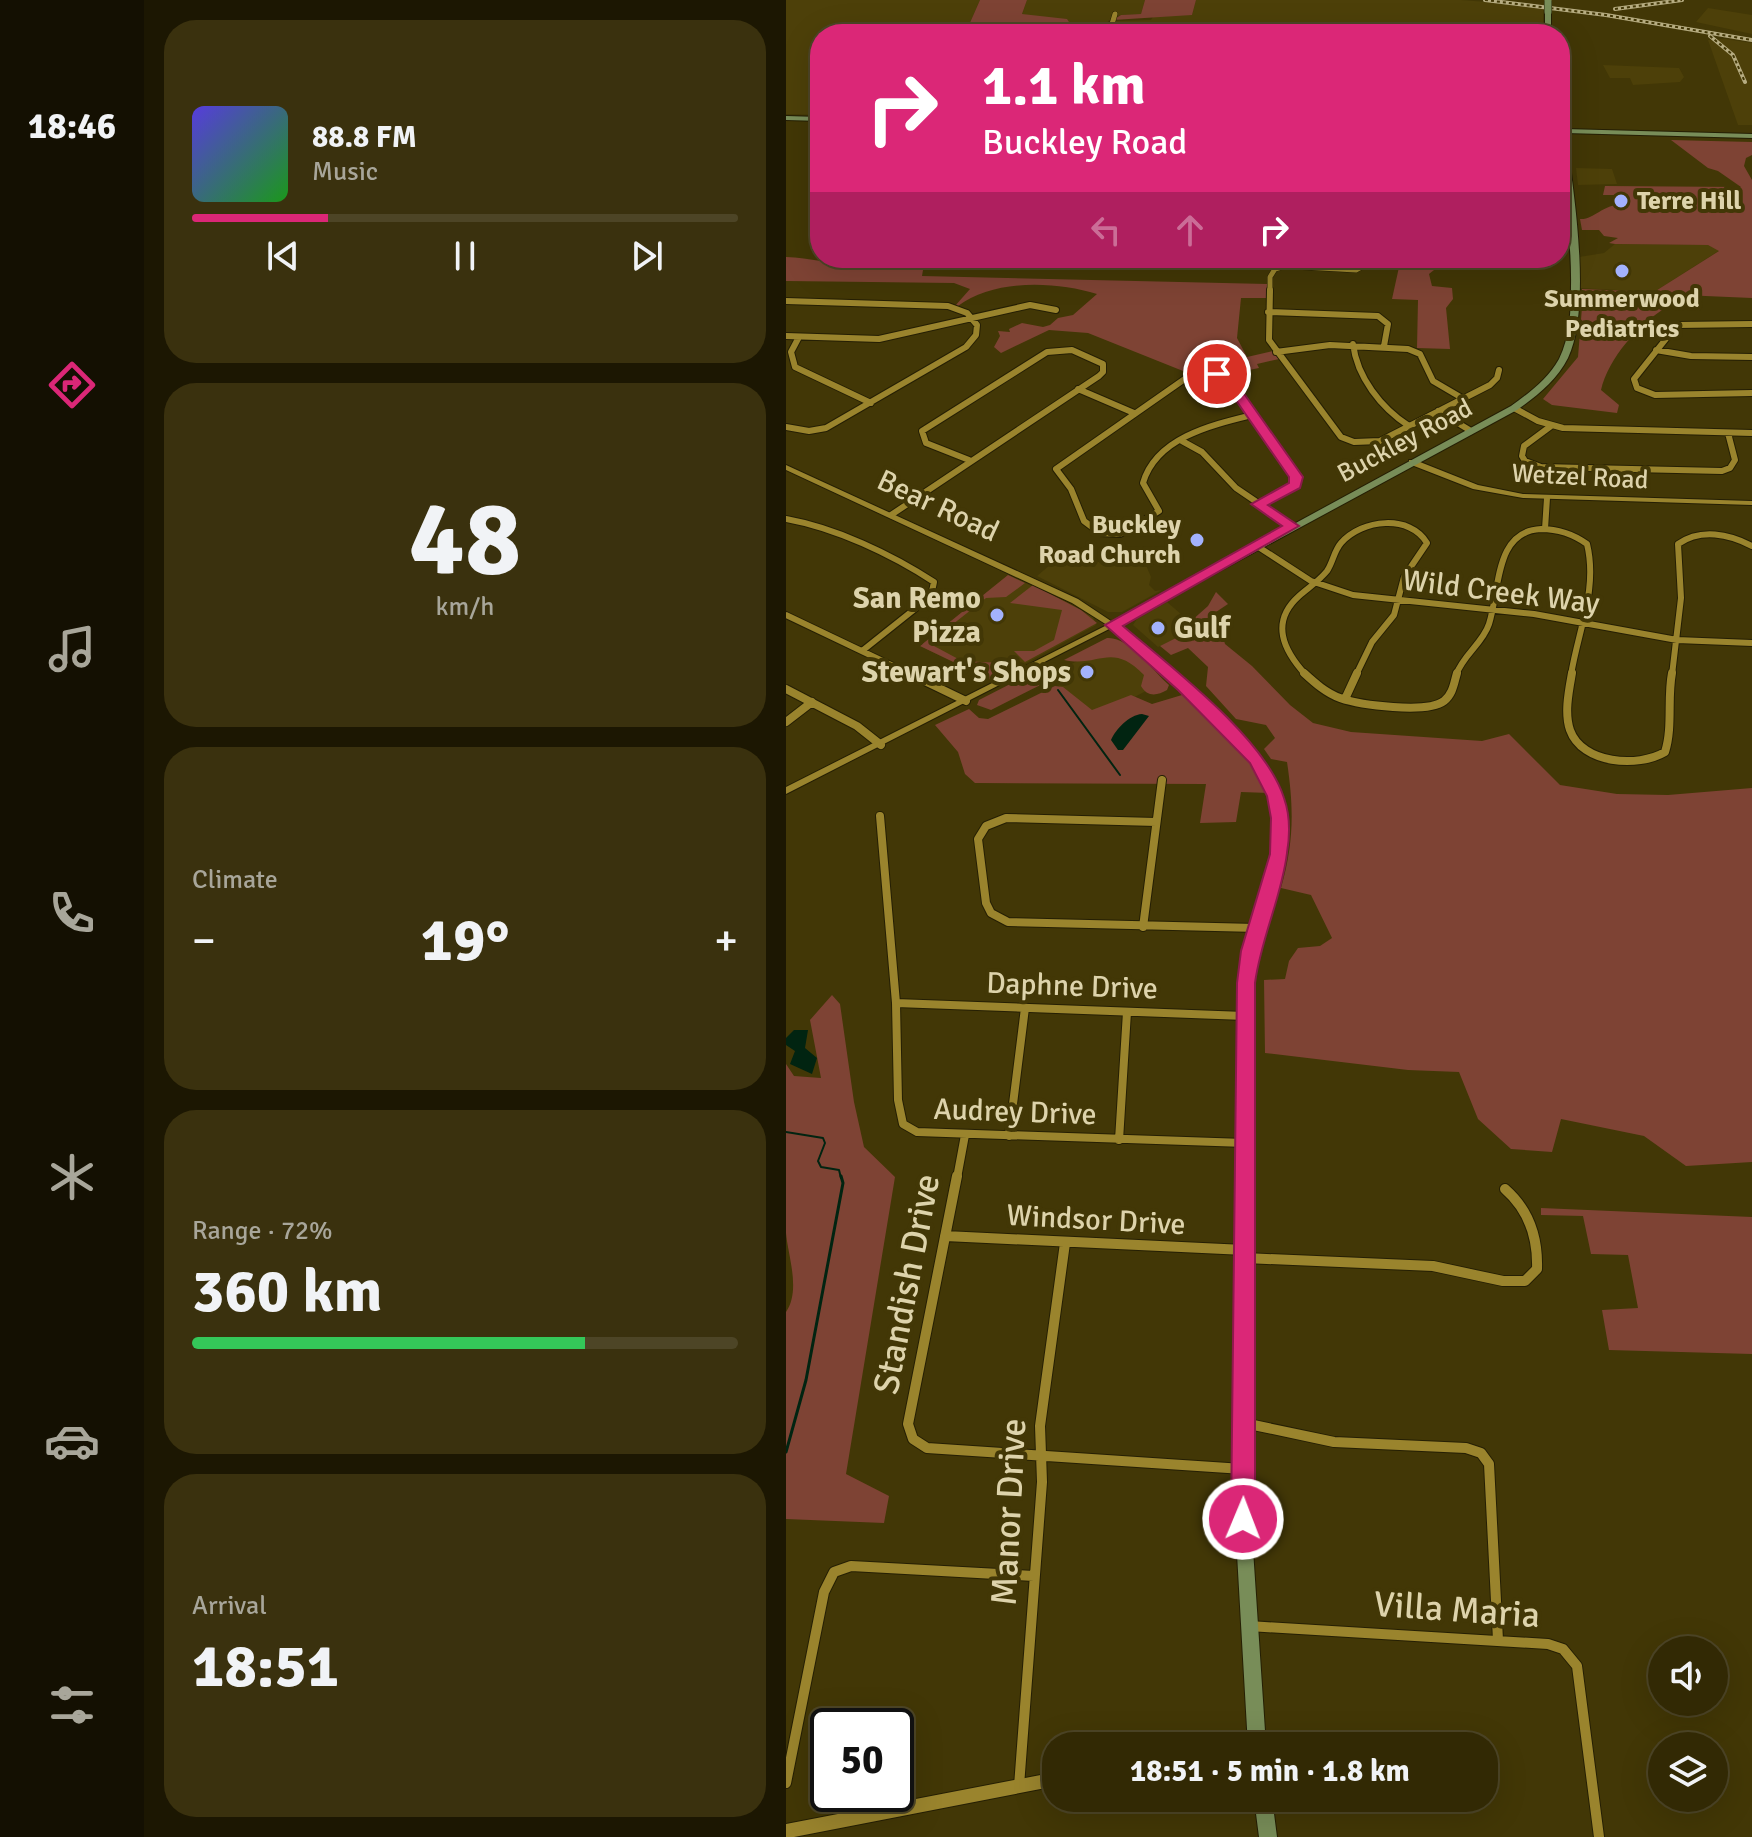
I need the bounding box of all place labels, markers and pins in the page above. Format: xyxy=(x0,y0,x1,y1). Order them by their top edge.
place label: Terre Hill xyxy=(1637,185,1741,217)
marker: Terre Hill xyxy=(1612,192,1630,210)
marker: Summerwood Pediatrics xyxy=(1613,262,1631,280)
place label: Summerwood Pediatrics xyxy=(1544,283,1700,345)
pin xyxy=(1183,340,1251,408)
place label: Buckley Road Church xyxy=(1038,509,1181,571)
marker: Buckley Road Church xyxy=(1188,531,1206,549)
place label: San Remo Pizza xyxy=(853,580,981,651)
marker: San Remo Pizza xyxy=(988,606,1006,624)
place label: Gulf xyxy=(1174,610,1232,647)
marker: Gulf xyxy=(1149,619,1167,637)
place label: Stewart's Shops xyxy=(861,654,1071,691)
marker: Stewart's Shops xyxy=(1078,663,1096,681)

